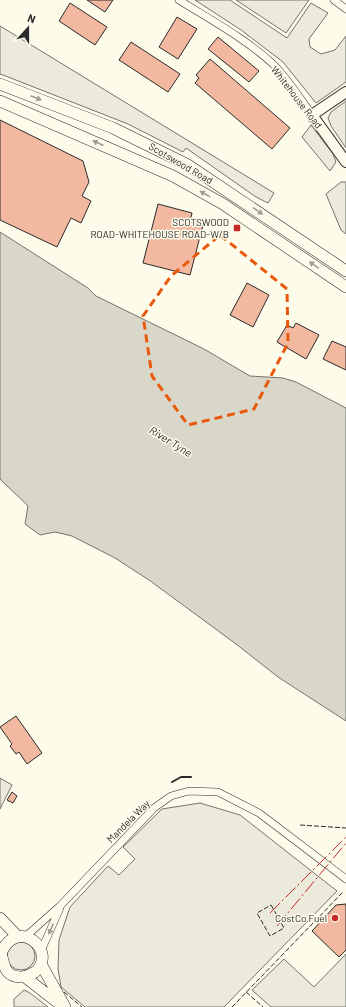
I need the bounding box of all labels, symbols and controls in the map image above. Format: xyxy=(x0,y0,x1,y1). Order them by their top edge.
north arrow xyxy=(8,8,48,48)
text: N xyxy=(26,11,38,26)
street label: Whitehouse Road xyxy=(269,63,325,131)
one-way arrow xyxy=(31,95,42,101)
one-way arrow xyxy=(93,140,104,146)
street label: Scotswood Road xyxy=(147,140,215,186)
one-way arrow xyxy=(199,190,211,197)
one-way arrow xyxy=(253,207,263,215)
place label: SCOTSWOOD ROAD-WHITEHOUSE ROAD-W/B xyxy=(90,216,229,240)
marker: SCOTSWOOD ROAD-WHITEHOUSE ROAD-W/B xyxy=(232,223,242,233)
one-way arrow xyxy=(308,261,319,269)
water label: River Tyne xyxy=(147,423,195,459)
street label: Mandela Way xyxy=(104,797,152,845)
place label: CostCo Fuel xyxy=(275,912,327,924)
marker: CostCo Fuel xyxy=(330,913,340,923)
one-way arrow xyxy=(48,923,54,934)

